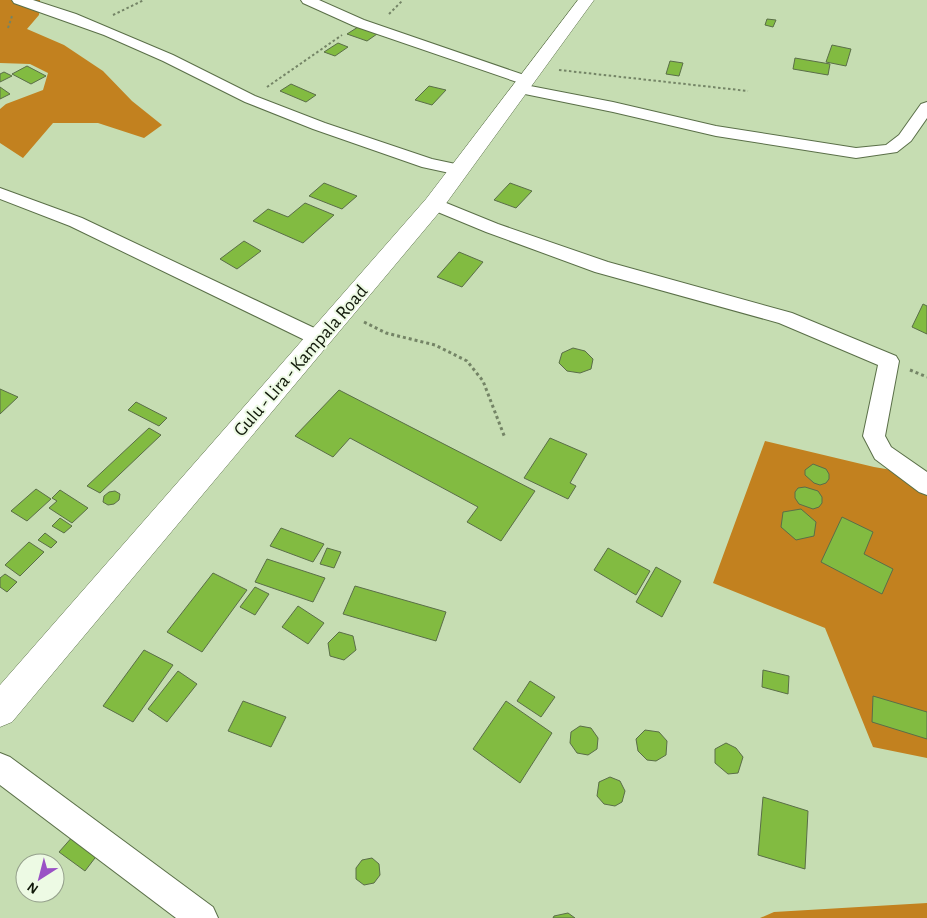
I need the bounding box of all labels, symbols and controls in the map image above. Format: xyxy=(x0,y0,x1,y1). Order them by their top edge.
street label: Gulu - Lira - Kampala Road xyxy=(230,282,372,440)
north arrow xyxy=(15,853,65,903)
text: N xyxy=(25,879,41,896)

